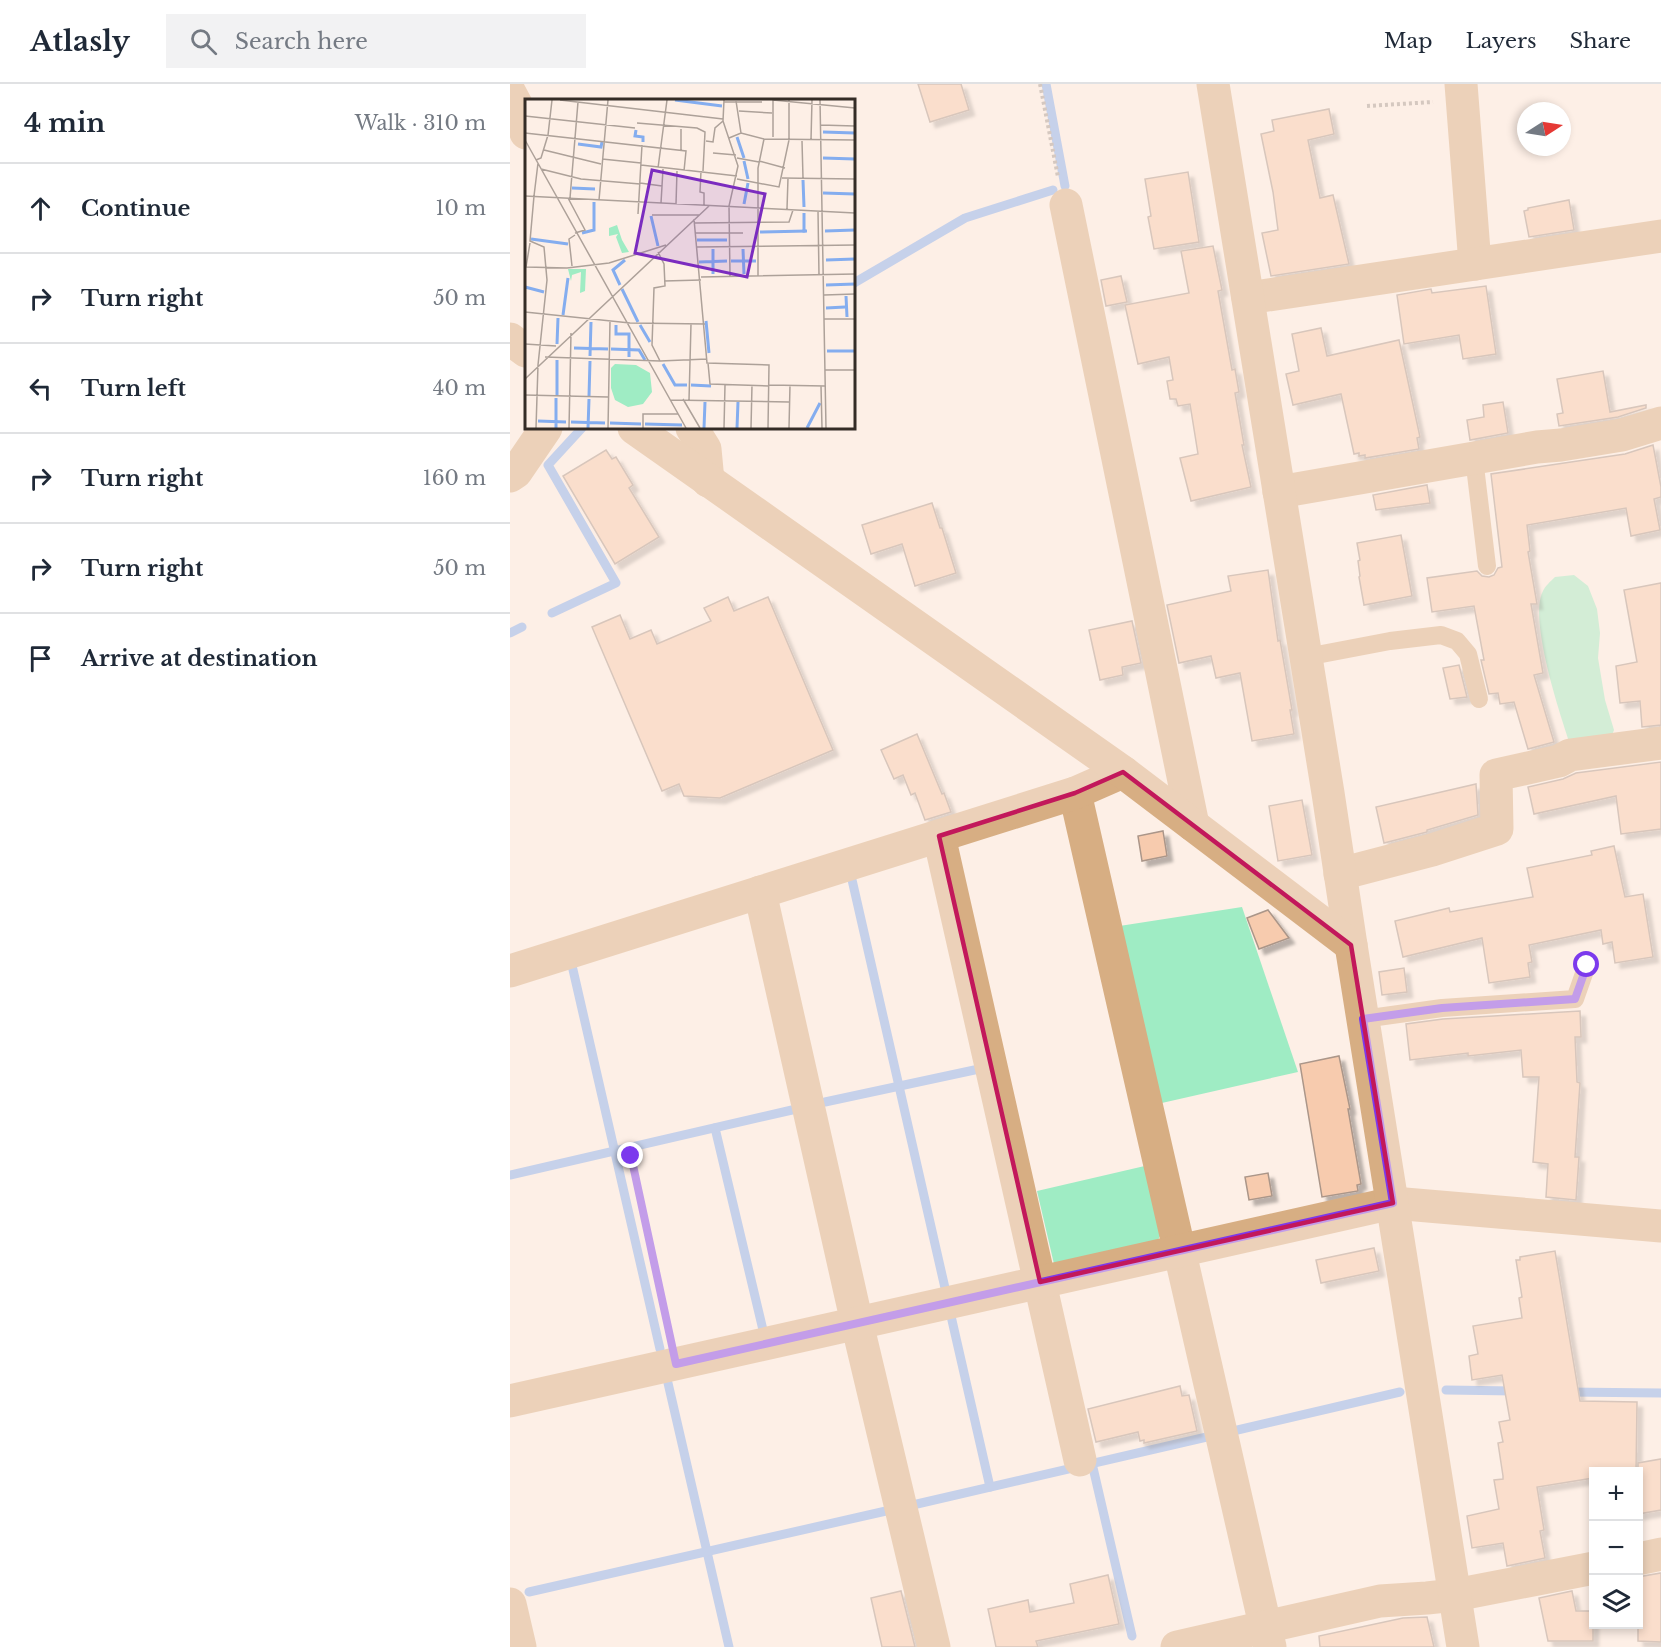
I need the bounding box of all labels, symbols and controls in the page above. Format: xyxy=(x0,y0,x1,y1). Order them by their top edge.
search box xyxy=(166,14,586,68)
text: Atlasly xyxy=(30,24,130,59)
icon: search xyxy=(187,25,220,58)
text: Search here xyxy=(235,28,368,55)
text: Map xyxy=(1384,28,1433,54)
text: Layers xyxy=(1466,28,1537,54)
text: Share xyxy=(1570,28,1631,54)
inset map xyxy=(525,99,855,429)
north arrow xyxy=(1517,102,1571,156)
text: 4 min xyxy=(24,107,105,139)
text: Walk · 310 m xyxy=(355,111,486,135)
icon: ahead xyxy=(24,192,57,225)
text: Continue xyxy=(81,195,190,222)
text: 10 m xyxy=(436,196,486,220)
icon: right xyxy=(24,282,57,315)
text: Turn right xyxy=(81,285,203,312)
text: 50 m xyxy=(433,286,486,310)
icon: left xyxy=(24,372,57,405)
text: Turn left xyxy=(81,375,186,402)
text: 40 m xyxy=(433,376,486,400)
icon: right xyxy=(24,462,57,495)
text: Turn right xyxy=(81,465,203,492)
text: 160 m xyxy=(423,466,486,490)
icon: right xyxy=(24,552,57,585)
text: Turn right xyxy=(81,555,203,582)
text: 50 m xyxy=(433,556,486,580)
icon: arrive xyxy=(24,642,57,675)
text: Arrive at destination xyxy=(81,645,318,672)
route start xyxy=(1573,951,1599,977)
route end xyxy=(617,1142,643,1168)
map controls xyxy=(1589,1467,1643,1629)
button: + xyxy=(1589,1467,1643,1521)
button: − xyxy=(1589,1521,1643,1575)
button: layers xyxy=(1589,1575,1643,1629)

